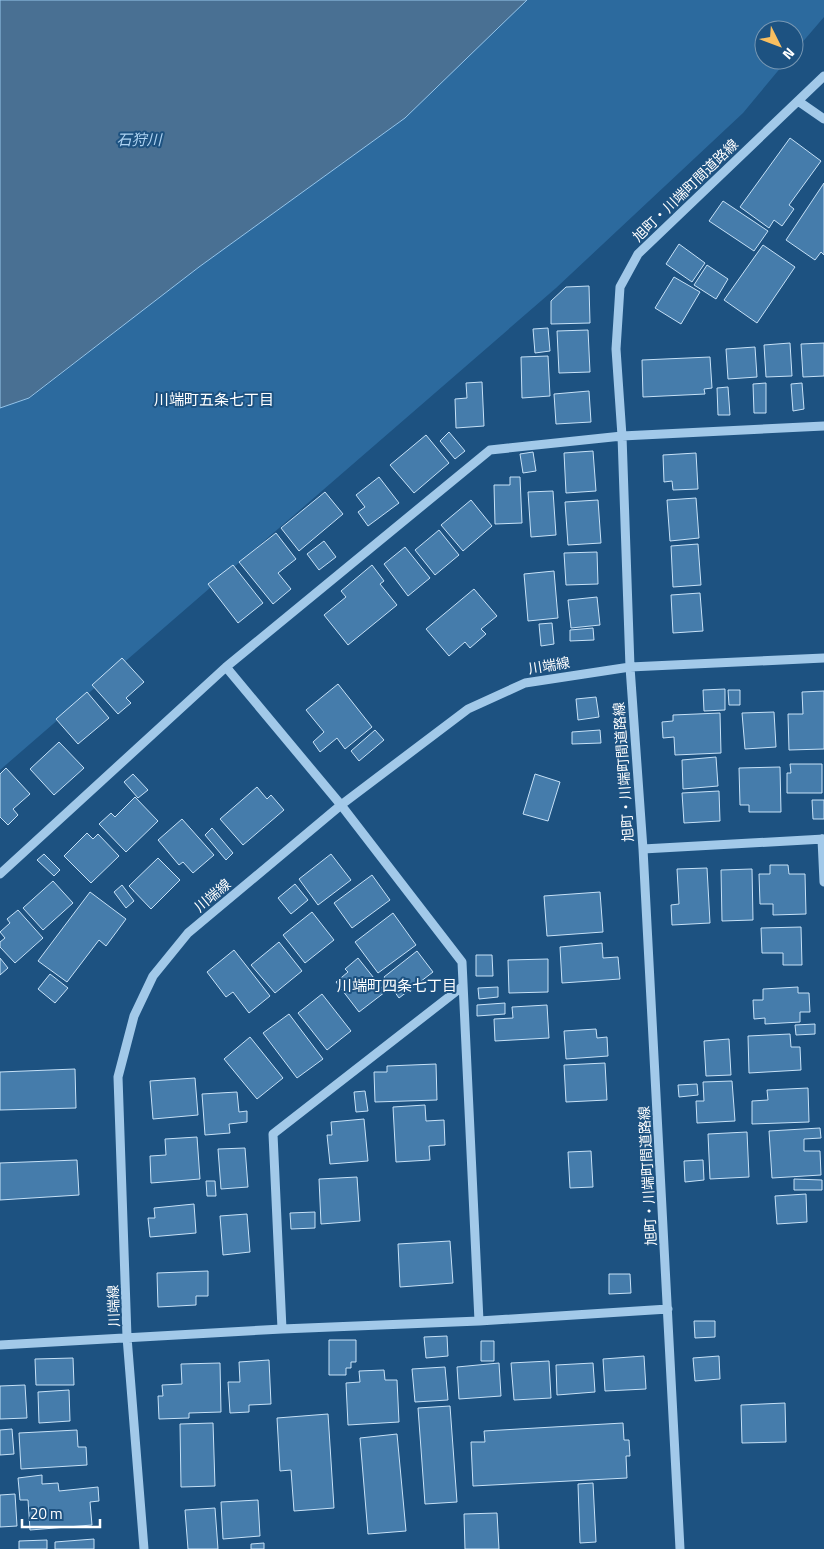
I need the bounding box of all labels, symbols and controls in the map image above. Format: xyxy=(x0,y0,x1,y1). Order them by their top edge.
north arrow xyxy=(754,20,804,70)
text: N xyxy=(778,43,800,65)
water label: 石狩川 xyxy=(116,128,163,151)
street label: 旭町・川端町間道路線 xyxy=(627,134,743,246)
district label: 川端町五条七丁目 xyxy=(154,388,274,411)
street label: 川端線 xyxy=(527,651,571,679)
street label: 旭町・川端町間道路線 xyxy=(608,701,638,843)
street label: 川端線 xyxy=(189,873,235,917)
district label: 川端町四条七丁目 xyxy=(337,974,457,997)
street label: 旭町・川端町間道路線 xyxy=(633,1106,661,1246)
street label: 川端線 xyxy=(102,1285,124,1327)
scale bar xyxy=(22,1496,100,1528)
text: 20 m xyxy=(30,1502,63,1525)

